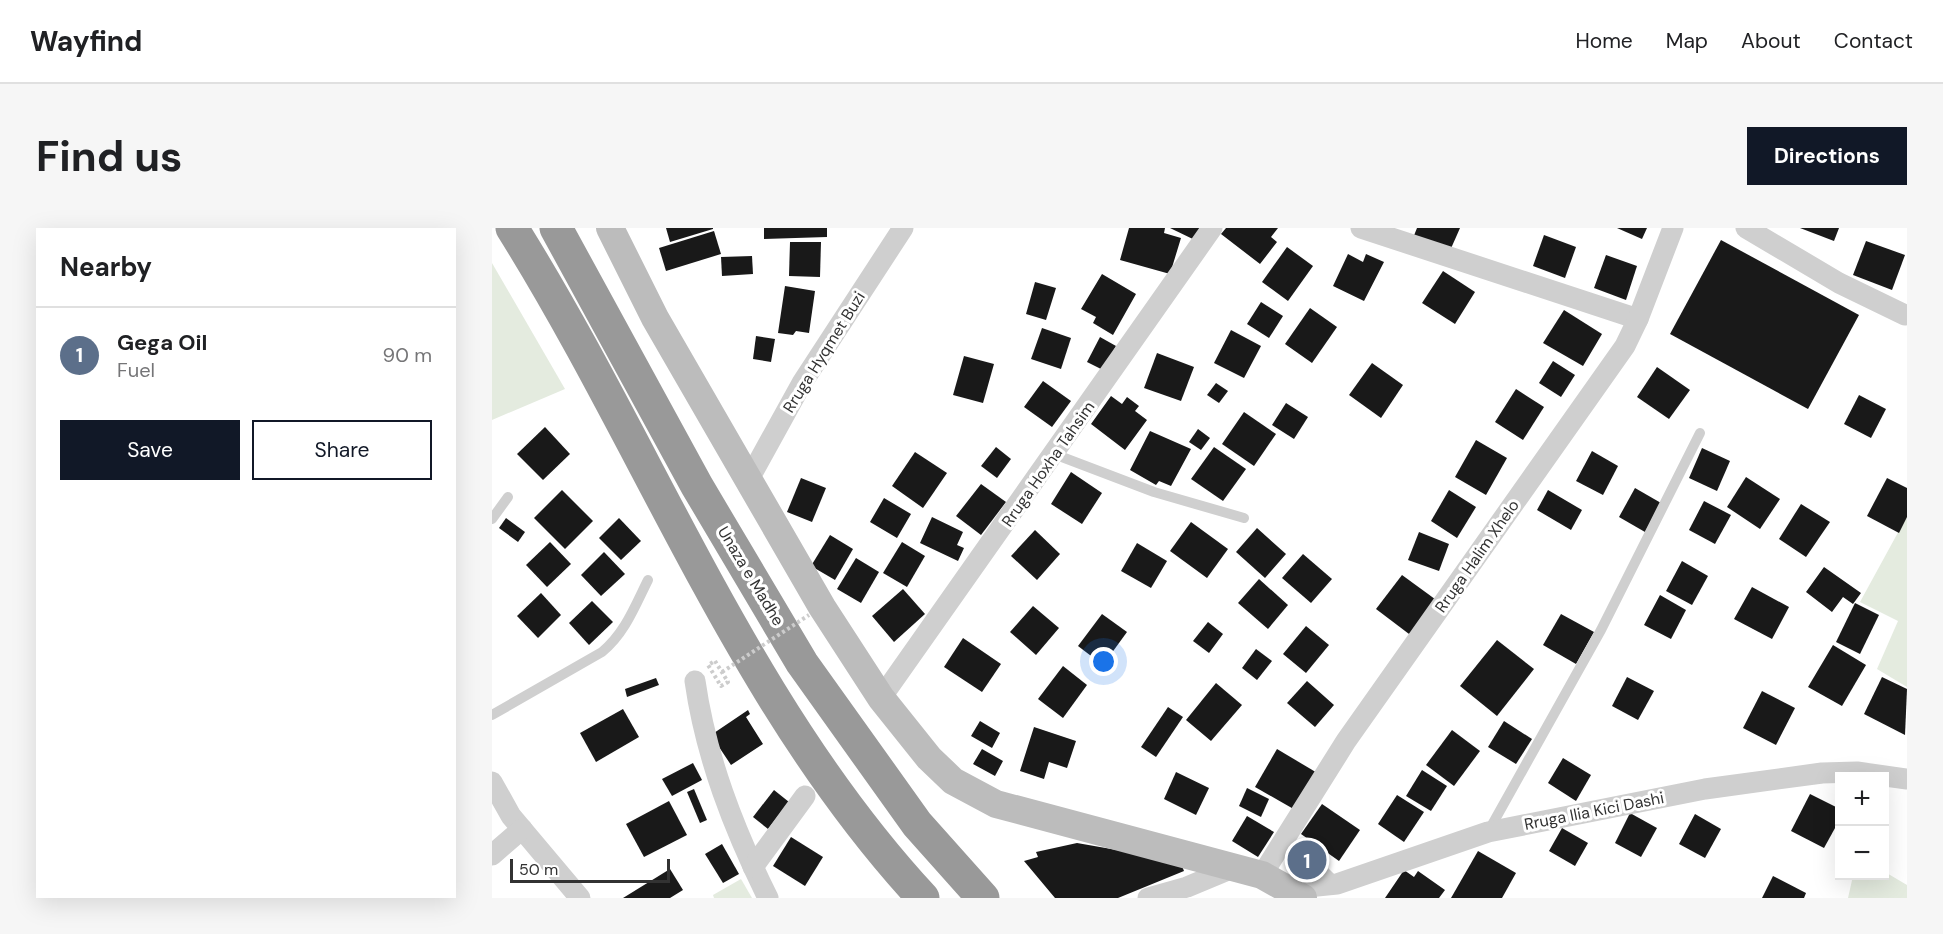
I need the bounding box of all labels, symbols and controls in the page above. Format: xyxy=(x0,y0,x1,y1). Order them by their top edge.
text: Wayfind xyxy=(30,23,142,60)
text: Home xyxy=(1575,27,1633,55)
text: Map xyxy=(1666,27,1708,55)
text: About xyxy=(1741,27,1801,55)
text: Contact xyxy=(1834,27,1913,55)
button: Directions xyxy=(1747,127,1907,185)
text: Find us xyxy=(36,129,182,184)
text: Nearby xyxy=(60,250,152,284)
street label: Rruga Hyqmet Buzi xyxy=(778,287,870,417)
text: Gega Oil xyxy=(117,328,207,357)
text: 1 xyxy=(76,342,83,368)
text: 90 m xyxy=(383,342,432,368)
text: Fuel xyxy=(117,357,155,383)
street label: Rruga Hoxha Tahsim xyxy=(997,397,1099,531)
button: Save xyxy=(60,420,240,480)
button: Share xyxy=(252,420,432,480)
street label: Rruga Halim Xhelo xyxy=(1430,496,1524,616)
street label: Unaza e Madhe xyxy=(713,522,789,630)
your location xyxy=(1089,647,1118,676)
map controls xyxy=(1835,772,1889,880)
button: + xyxy=(1835,772,1889,826)
street label: Rruga Ilia Kici Dashi xyxy=(1522,787,1666,835)
button: − xyxy=(1835,826,1889,880)
pin: 1 xyxy=(1288,838,1326,882)
scale bar xyxy=(510,856,670,884)
text: 50 m xyxy=(519,859,558,880)

